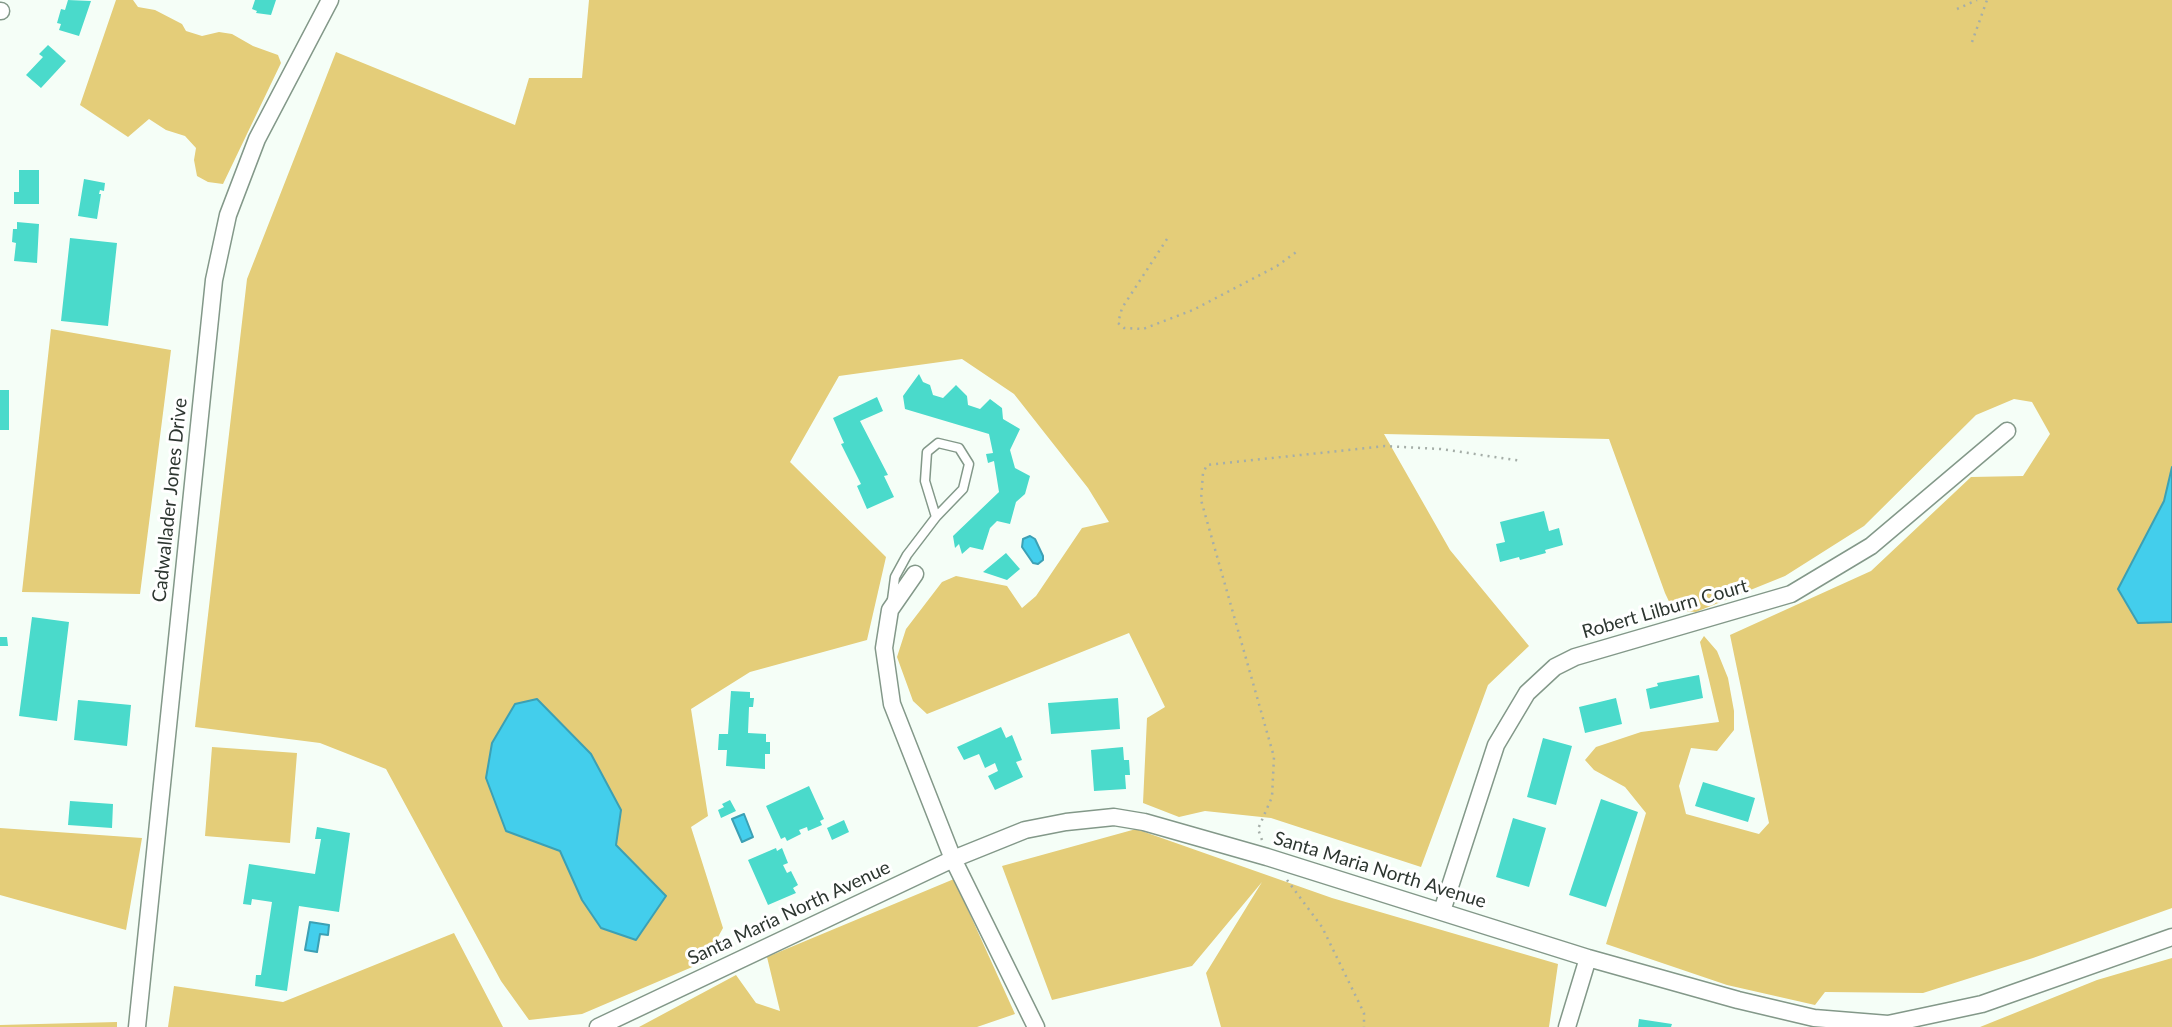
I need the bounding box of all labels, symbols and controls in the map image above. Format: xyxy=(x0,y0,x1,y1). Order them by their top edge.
street label: Cadwallader Jones Drive xyxy=(148,397,192,603)
street label: Robert Lilburn Court xyxy=(1580,574,1750,644)
street label: Santa Maria North Avenue xyxy=(1271,827,1489,913)
street label: Santa Maria North Avenue xyxy=(684,856,894,970)

